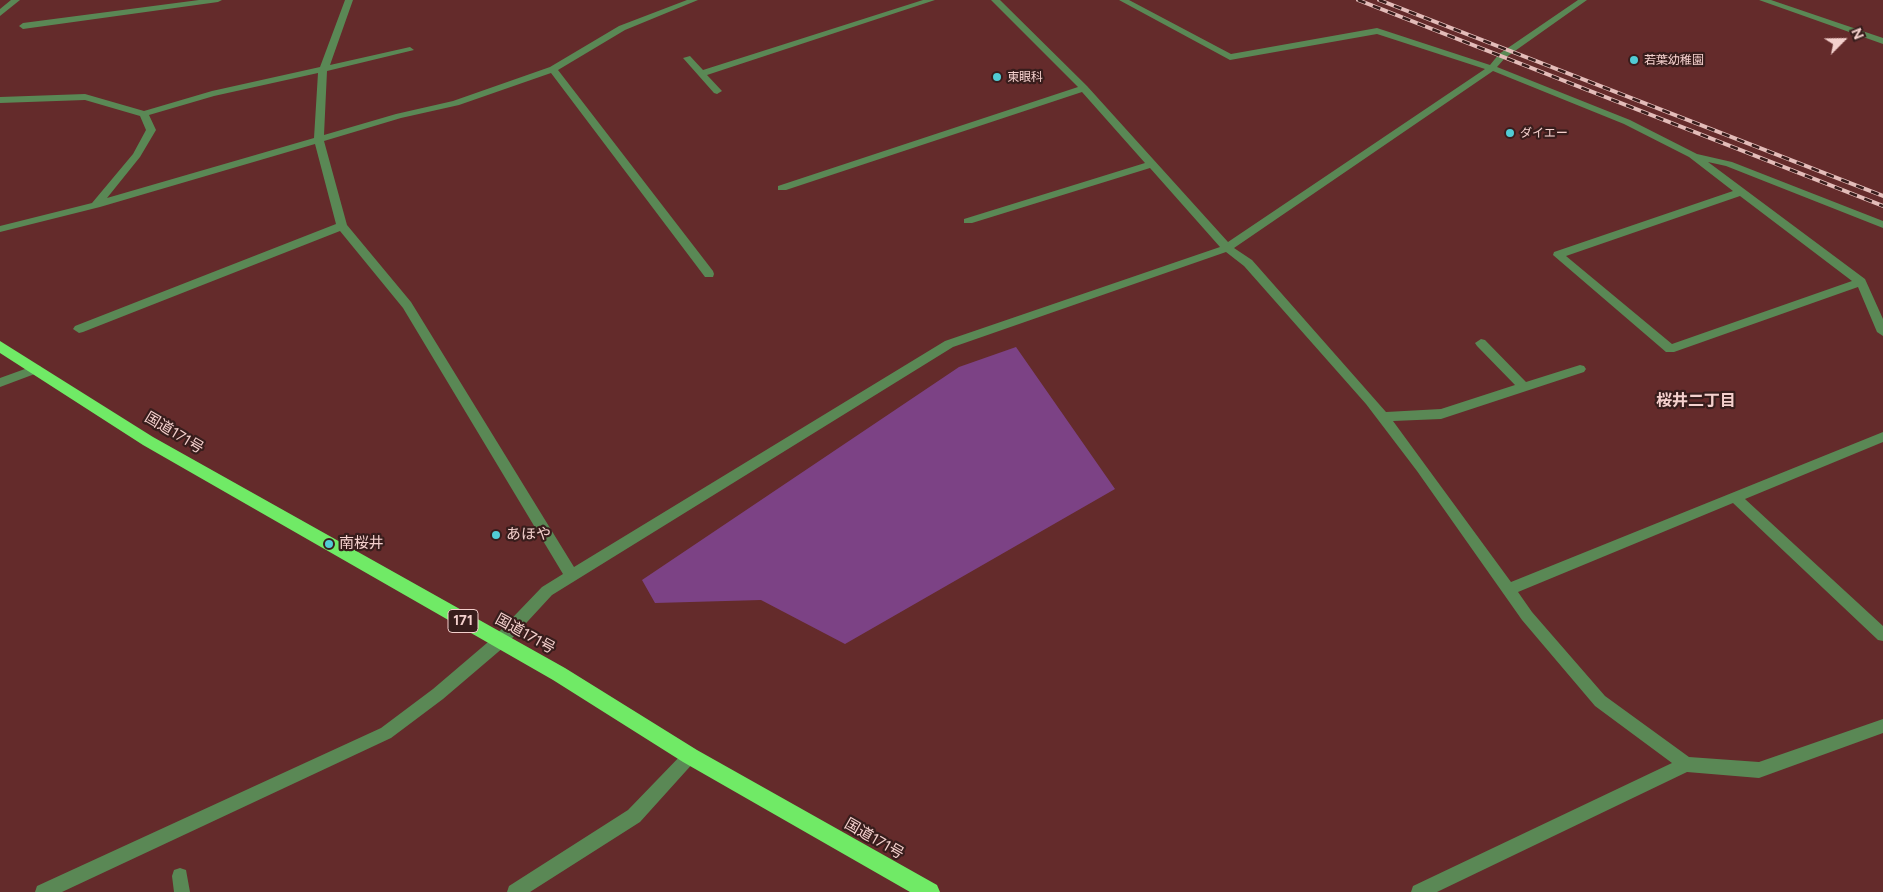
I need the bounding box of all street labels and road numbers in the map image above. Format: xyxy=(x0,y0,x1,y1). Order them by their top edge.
street label: 国道171号 xyxy=(141,408,207,458)
road number: 171 xyxy=(448,610,478,632)
street label: 国道171号 xyxy=(492,610,558,658)
street label: 国道171号 xyxy=(841,815,907,863)

